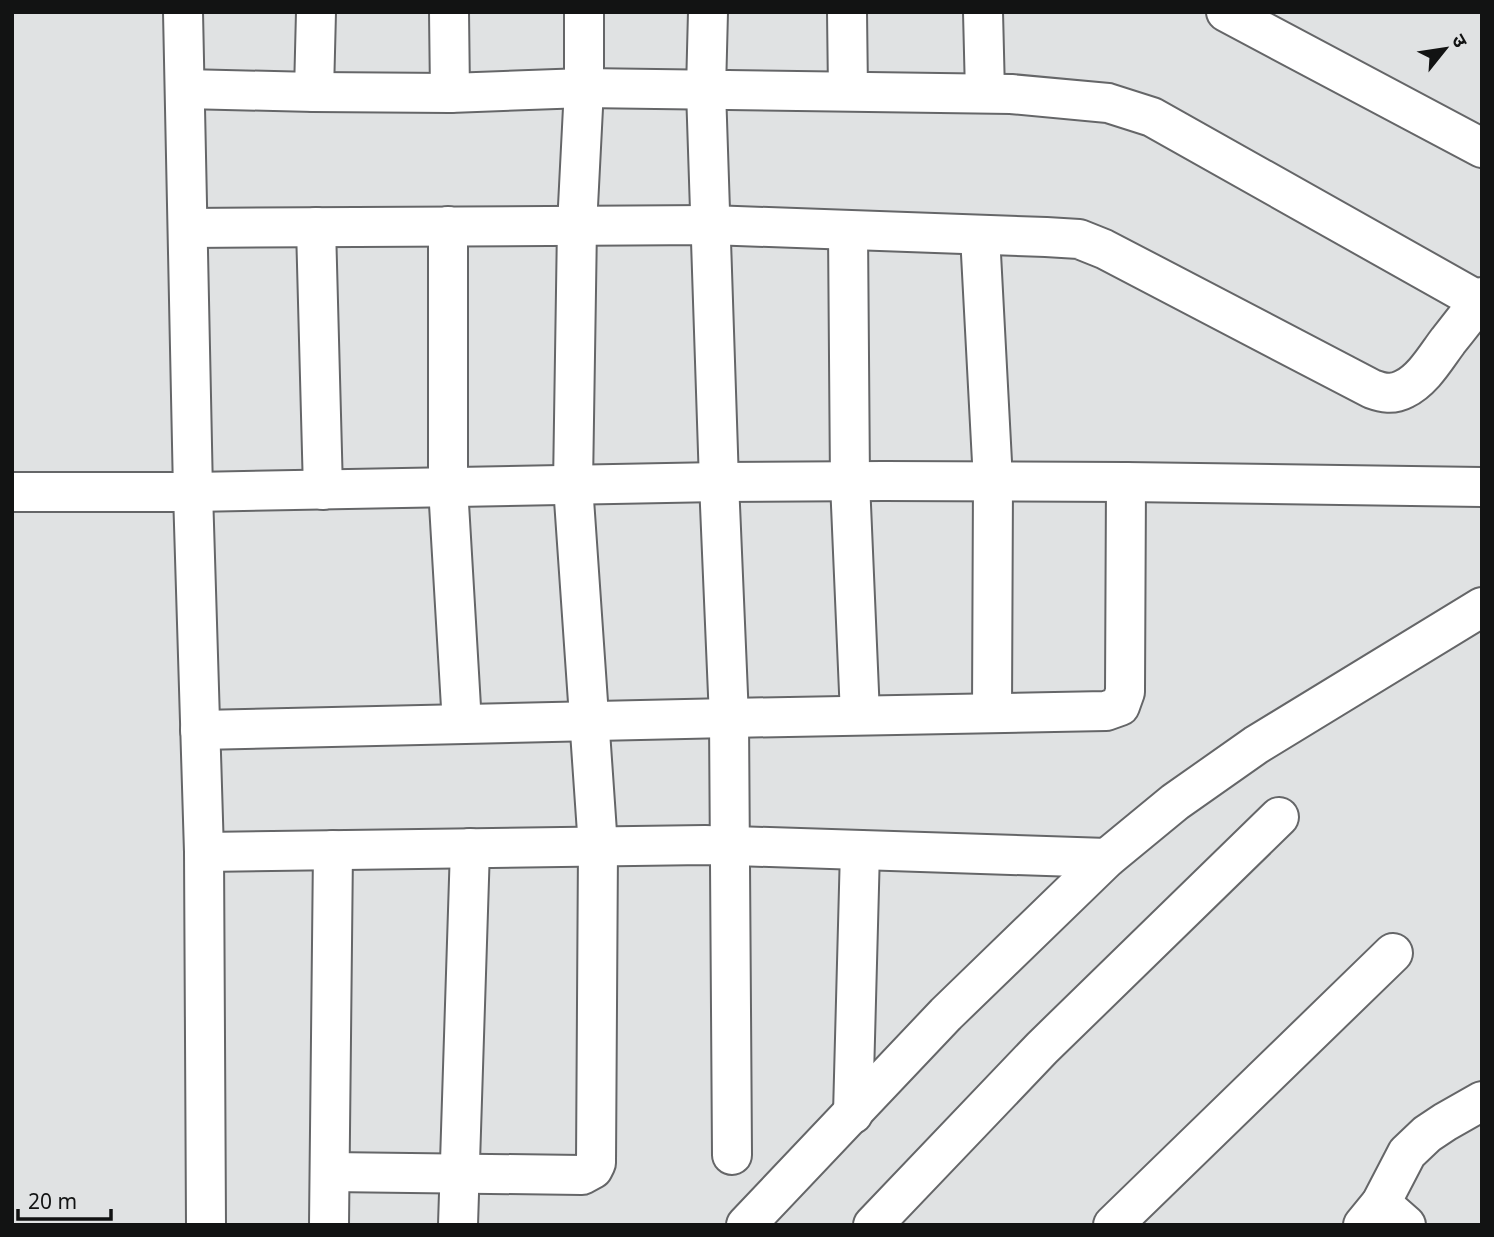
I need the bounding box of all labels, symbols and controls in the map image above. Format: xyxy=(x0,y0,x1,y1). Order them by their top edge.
north arrow xyxy=(1410,14,1480,84)
text: उ xyxy=(1446,29,1474,53)
scale bar xyxy=(18,1178,110,1222)
text: 20 m xyxy=(28,1187,77,1215)

